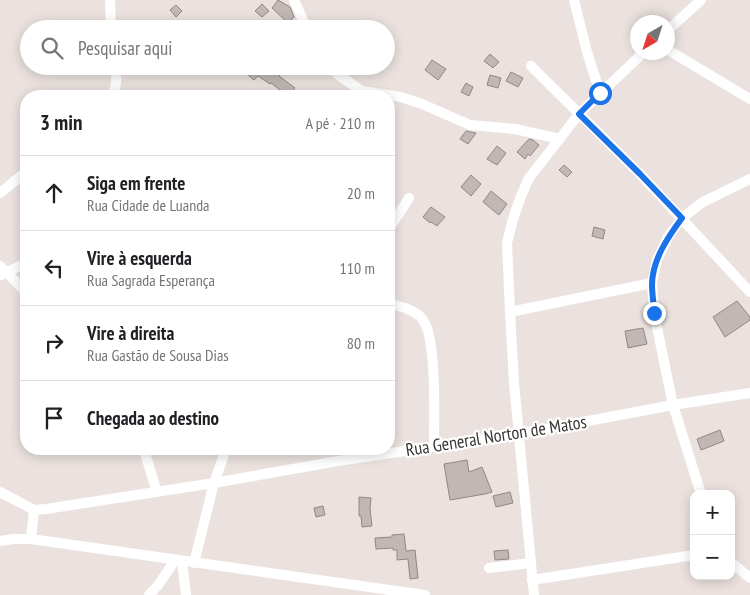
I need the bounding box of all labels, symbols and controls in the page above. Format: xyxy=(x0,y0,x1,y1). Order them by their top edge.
north arrow xyxy=(630,15,675,60)
search box xyxy=(20,20,395,75)
icon: search xyxy=(38,34,66,62)
text: Pesquisar aqui xyxy=(78,36,172,60)
route start xyxy=(589,82,612,105)
text: 3 min xyxy=(40,109,82,136)
text: A pé · 210 m xyxy=(305,113,375,133)
text: Siga em frente xyxy=(87,171,185,195)
icon: ahead xyxy=(40,179,68,207)
text: 20 m xyxy=(347,183,375,203)
text: Rua Cidade de Luanda xyxy=(87,195,210,215)
text: Vire à esquerda xyxy=(87,246,192,270)
icon: left xyxy=(40,254,68,282)
text: 110 m xyxy=(340,258,375,278)
text: Rua Sagrada Esperança xyxy=(87,270,215,290)
route end xyxy=(643,302,666,325)
text: Vire à direita xyxy=(87,321,174,345)
icon: right xyxy=(40,329,68,357)
text: 80 m xyxy=(347,333,375,353)
text: Rua Gastão de Sousa Dias xyxy=(87,345,229,365)
icon: arrive xyxy=(40,404,68,432)
text: Chegada ao destino xyxy=(87,406,219,430)
street label: Rua General Norton de Matos xyxy=(404,410,588,461)
map controls xyxy=(690,490,735,580)
button: + xyxy=(690,490,735,535)
button: − xyxy=(690,535,735,580)

